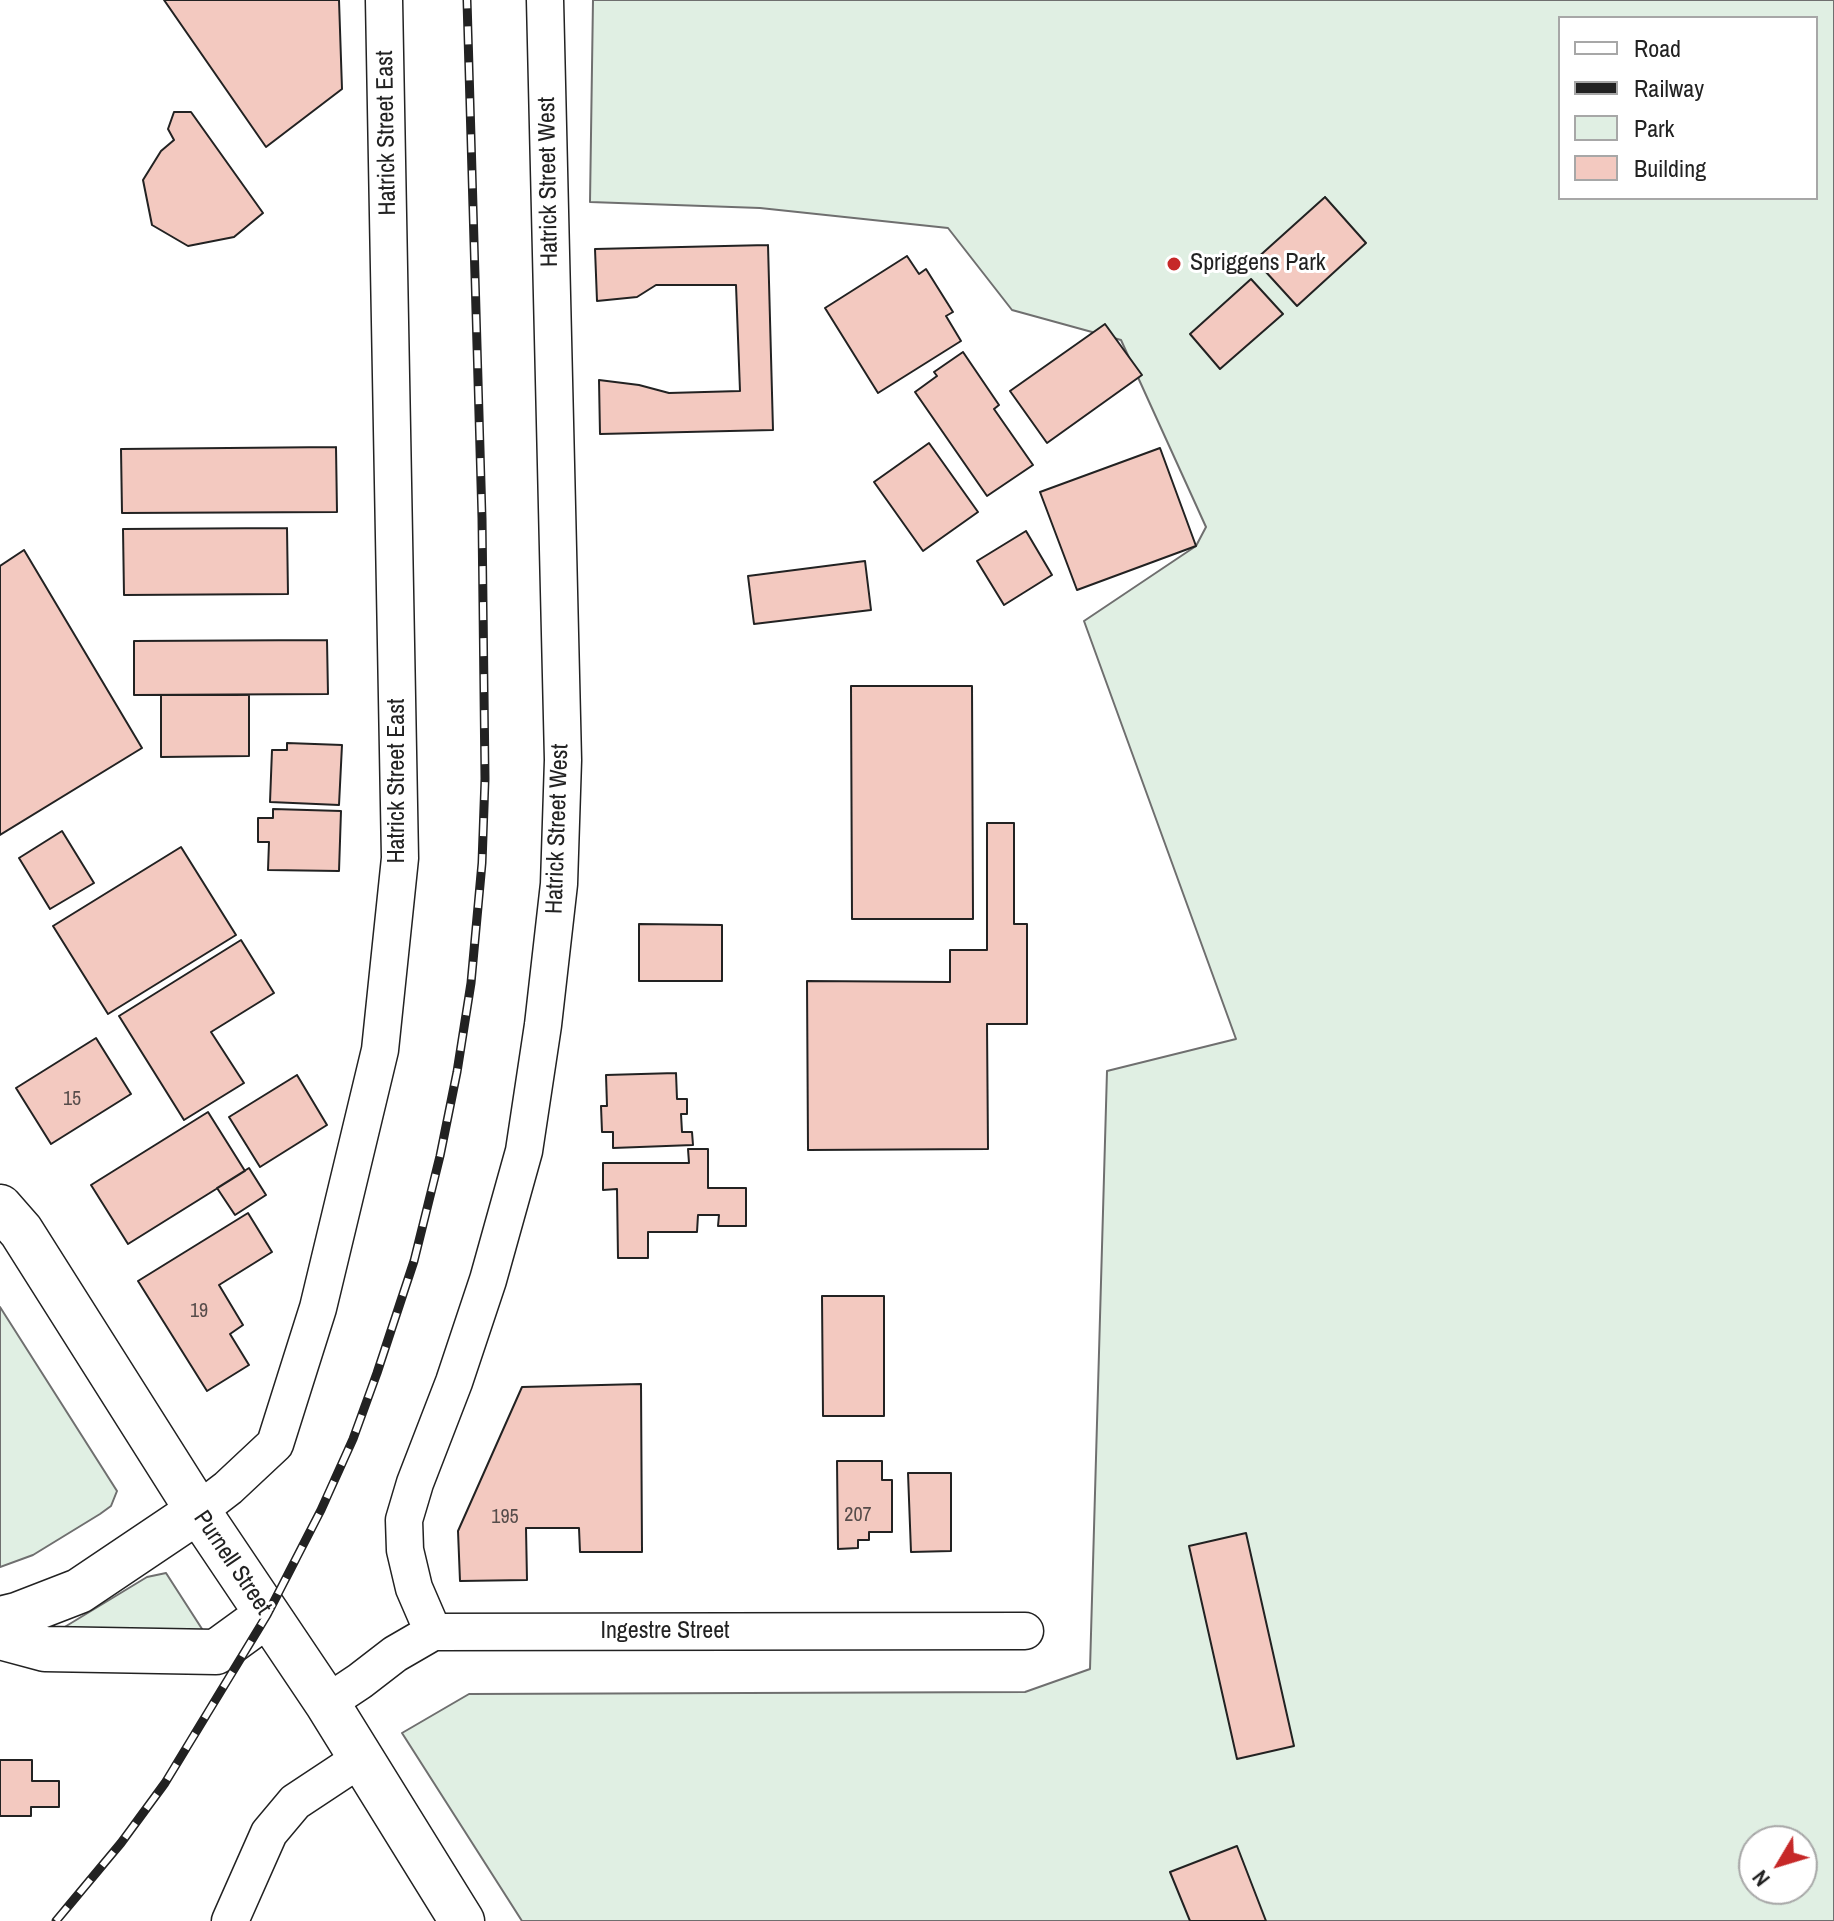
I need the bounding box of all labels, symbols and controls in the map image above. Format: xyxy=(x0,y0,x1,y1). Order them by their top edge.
legend xyxy=(1558,16,1818,200)
text: Road xyxy=(1634,32,1681,64)
street label: Hatrick Street East xyxy=(371,50,403,216)
text: Railway xyxy=(1634,72,1704,104)
street label: Hatrick Street West xyxy=(533,97,565,267)
text: Park xyxy=(1634,112,1674,144)
text: Building xyxy=(1634,152,1706,184)
place label: Spriggens Park xyxy=(1190,250,1326,278)
marker: Spriggens Park xyxy=(1165,255,1183,273)
street label: Hatrick Street East xyxy=(384,698,412,864)
street label: Hatrick Street West xyxy=(541,743,575,915)
house number: 15 xyxy=(63,1088,81,1112)
house number: 19 xyxy=(190,1300,208,1324)
house number: 207 xyxy=(844,1504,872,1528)
street label: Purnell Street xyxy=(187,1506,277,1620)
house number: 195 xyxy=(491,1506,519,1530)
street label: Ingestre Street xyxy=(600,1618,730,1646)
north arrow xyxy=(1738,1825,1818,1905)
text: N xyxy=(1745,1864,1776,1893)

